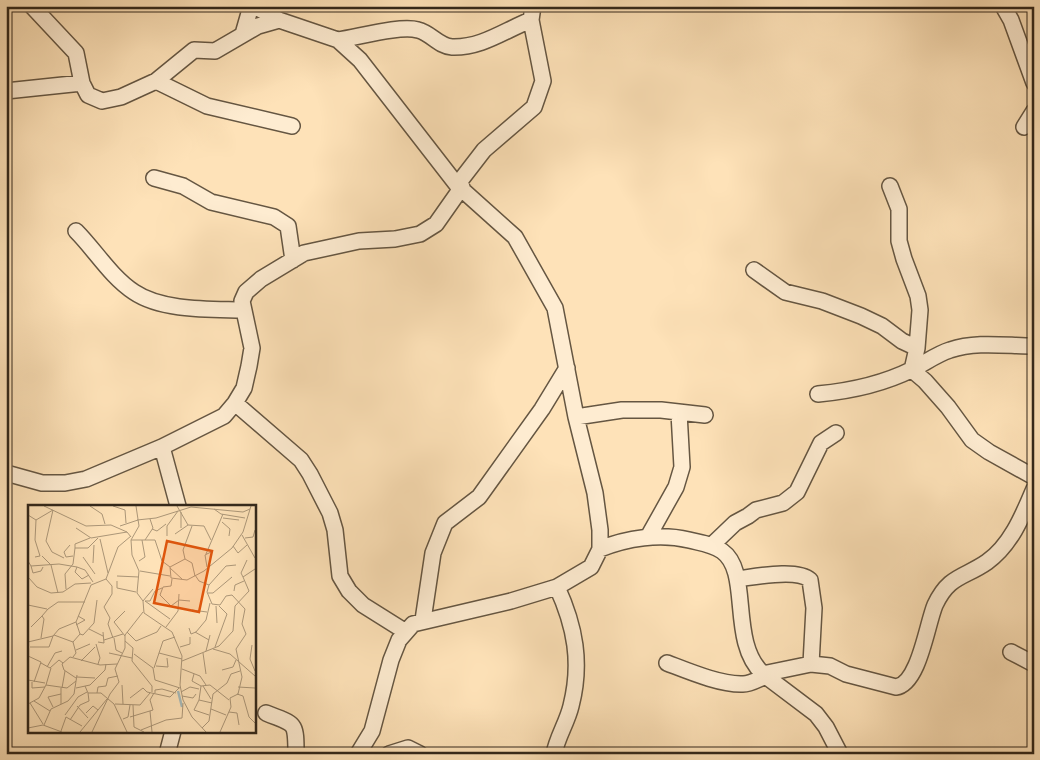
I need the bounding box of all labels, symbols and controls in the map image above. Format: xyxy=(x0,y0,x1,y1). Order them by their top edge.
inset map xyxy=(28,505,255,732)

